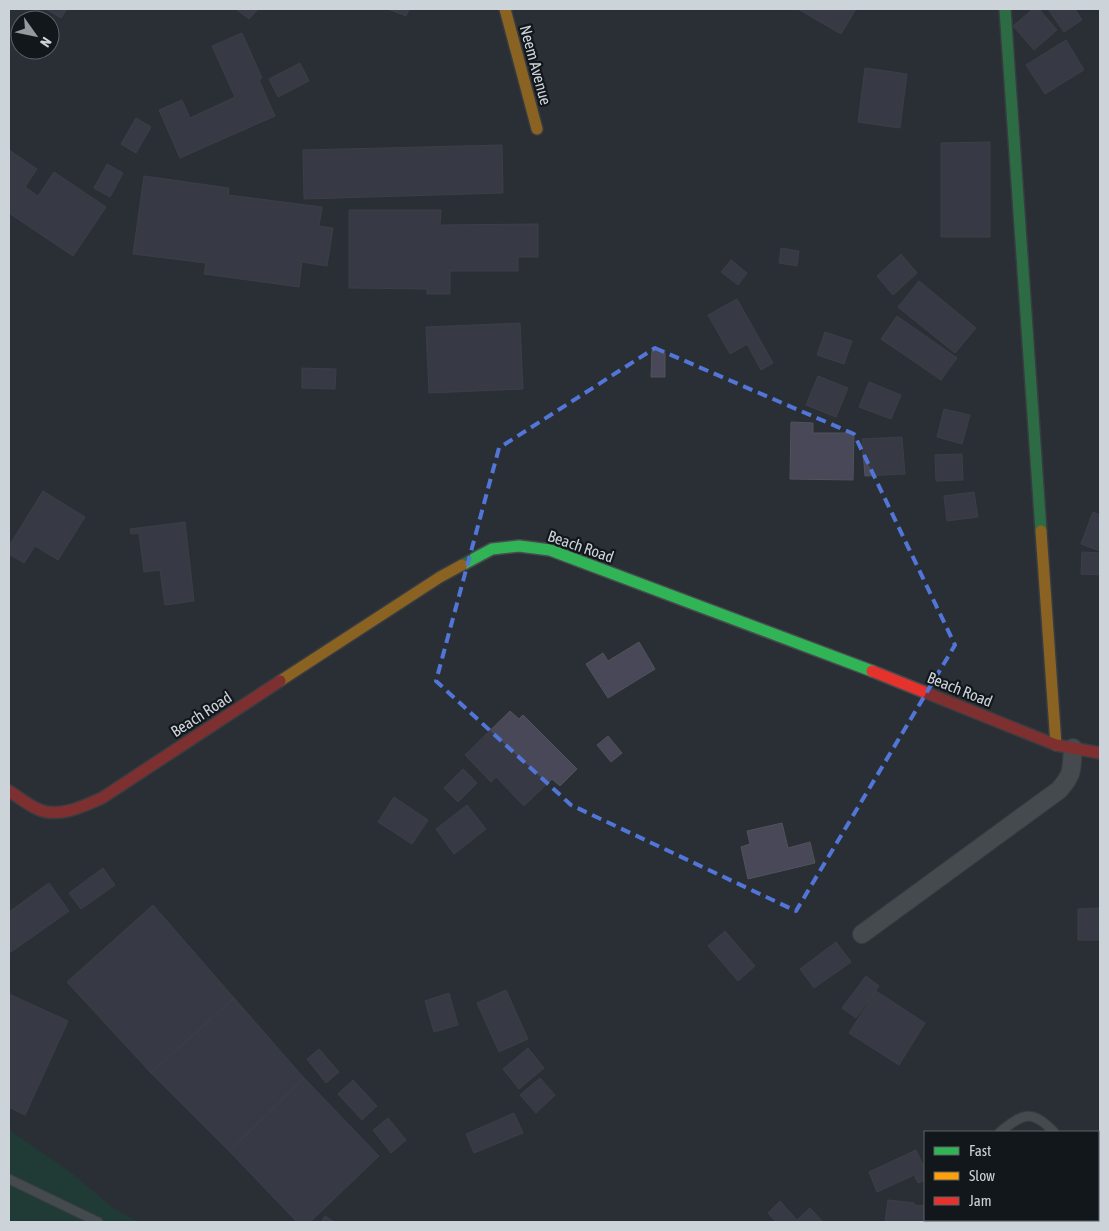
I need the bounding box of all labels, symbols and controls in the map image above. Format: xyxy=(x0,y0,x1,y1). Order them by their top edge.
north arrow xyxy=(10,10,60,60)
street label: Neem Avenue xyxy=(517,23,555,107)
text: N xyxy=(37,34,55,50)
street label: Beach Road xyxy=(546,526,616,566)
street label: Beach Road xyxy=(925,668,995,710)
street label: Beach Road xyxy=(167,688,235,740)
legend xyxy=(924,1131,1099,1221)
text: Fast xyxy=(969,1142,991,1159)
text: Slow xyxy=(969,1167,995,1184)
text: Jam xyxy=(969,1192,992,1209)

